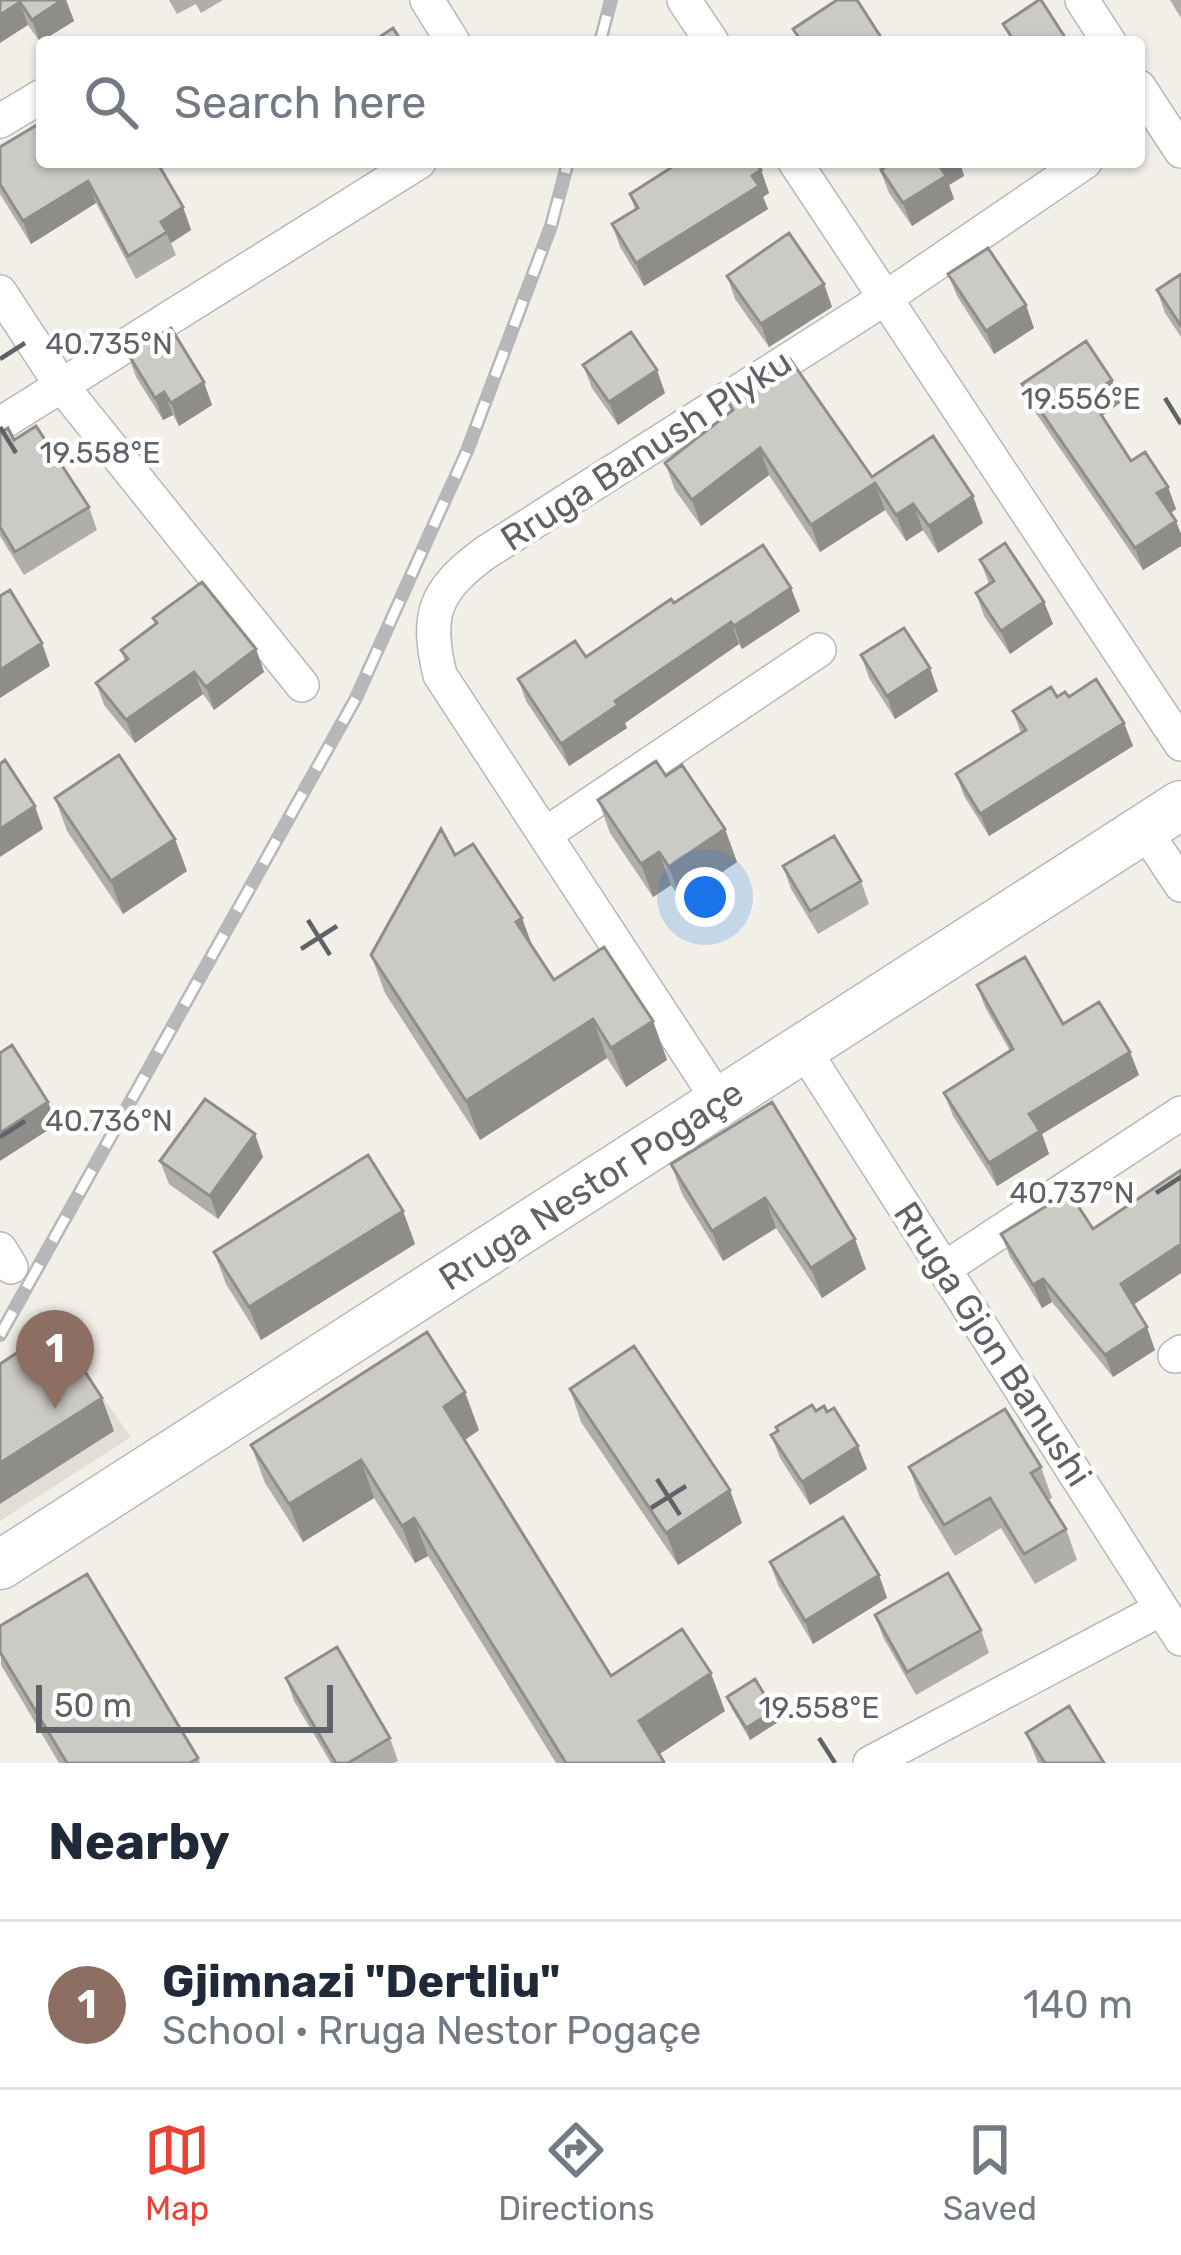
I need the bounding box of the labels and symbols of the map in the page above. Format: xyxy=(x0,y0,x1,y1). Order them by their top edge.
text: 40.735°N xyxy=(45,326,173,362)
street label: Rruga Banush Plyku xyxy=(493,340,799,560)
text: 19.556°E xyxy=(1021,381,1141,417)
text: 19.558°E xyxy=(40,435,160,471)
your location xyxy=(675,867,735,927)
street label: Rruga Nestor Pogaçe xyxy=(431,1071,751,1299)
text: 40.736°N xyxy=(45,1103,173,1139)
text: 40.737°N xyxy=(1009,1175,1135,1211)
street label: Rruga Gjon Banushi xyxy=(885,1194,1101,1494)
pin: 1 xyxy=(16,1310,94,1409)
scale bar xyxy=(36,1679,333,1732)
text: 19.558°E xyxy=(759,1690,879,1726)

